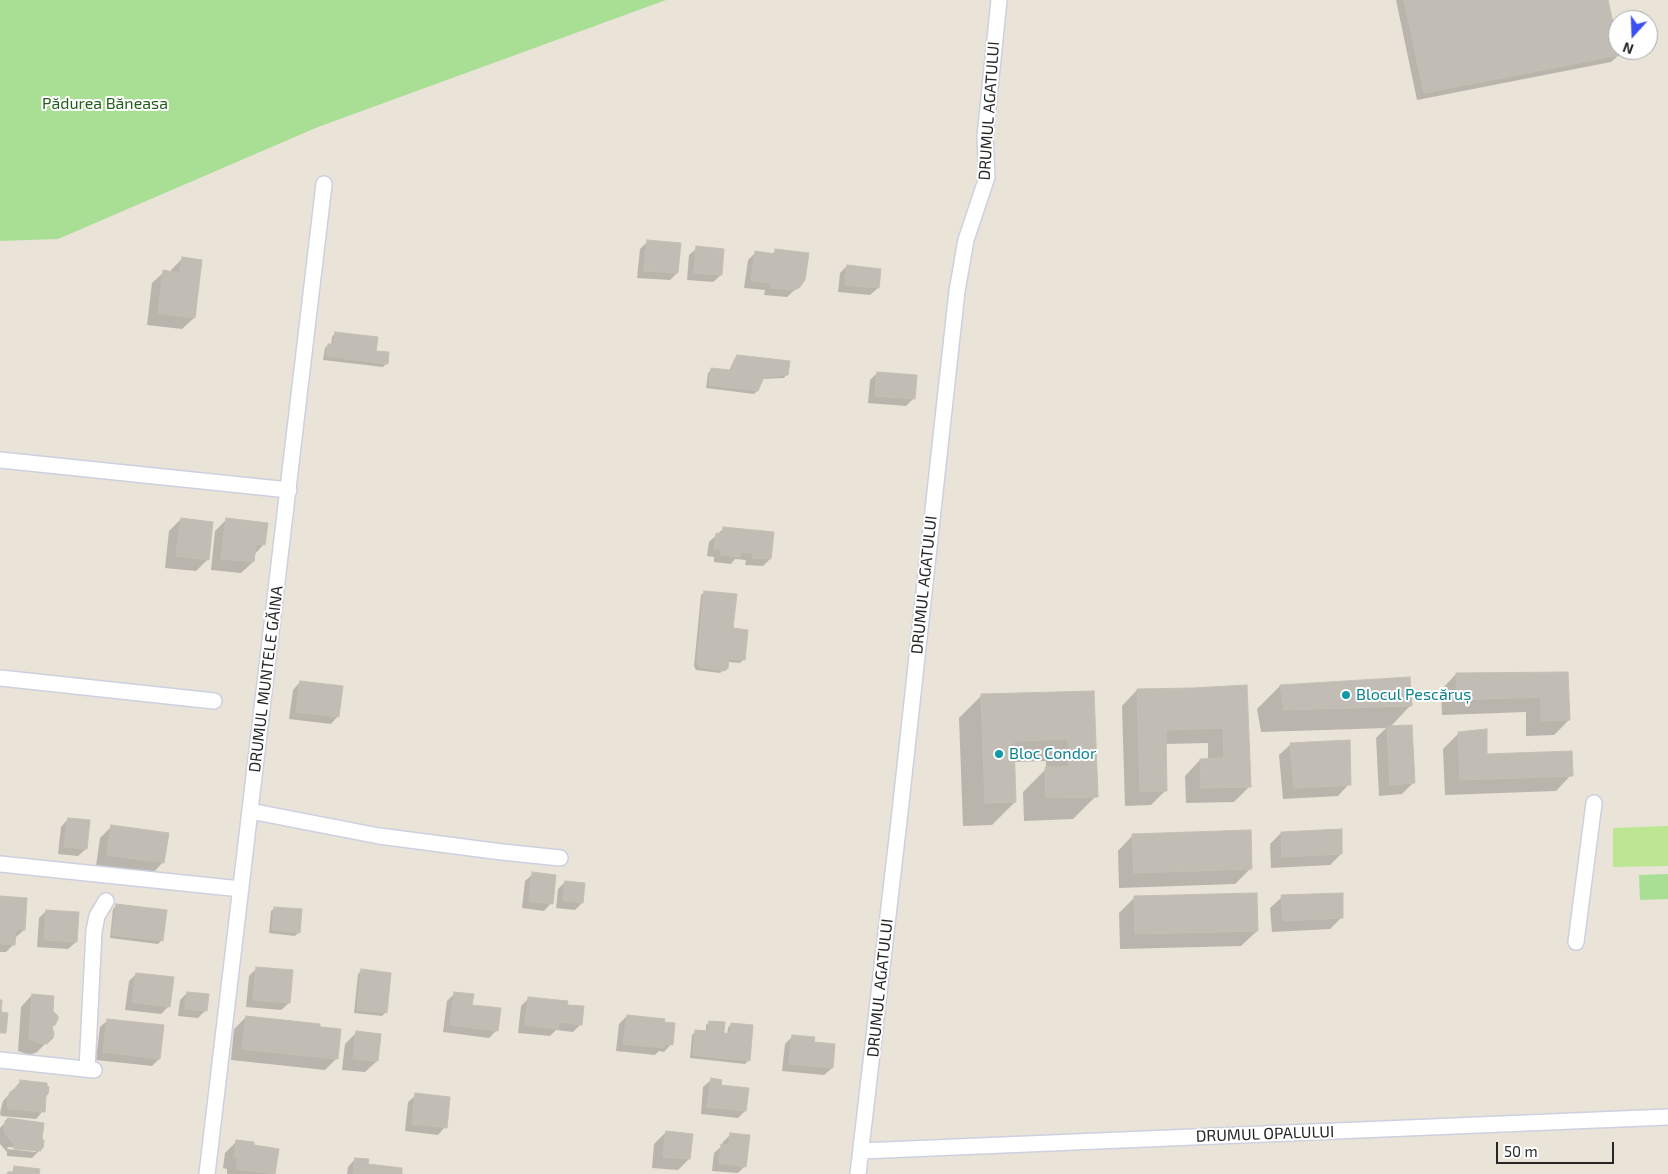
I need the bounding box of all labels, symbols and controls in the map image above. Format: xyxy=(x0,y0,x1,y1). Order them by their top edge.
north arrow xyxy=(1608,10,1658,60)
text: N xyxy=(1620,39,1636,58)
street label: DRUMUL AGATULUI xyxy=(975,41,1003,181)
park label: Pădurea Băneasa xyxy=(42,94,168,114)
street label: DRUMUL AGATULUI xyxy=(907,515,941,655)
street label: DRUMUL MUNTELE GĂINA xyxy=(245,585,287,773)
place label: Blocul Pescăruș xyxy=(1356,685,1471,705)
marker: Blocul Pescăruș xyxy=(1340,689,1352,701)
place label: Bloc Condor xyxy=(1009,744,1096,764)
marker: Bloc Condor xyxy=(993,748,1005,760)
street label: DRUMUL AGATULUI xyxy=(863,918,897,1058)
street label: DRUMUL OPALULUI xyxy=(1195,1122,1335,1146)
scale bar xyxy=(1498,1132,1616,1164)
text: 50 m xyxy=(1504,1142,1538,1160)

